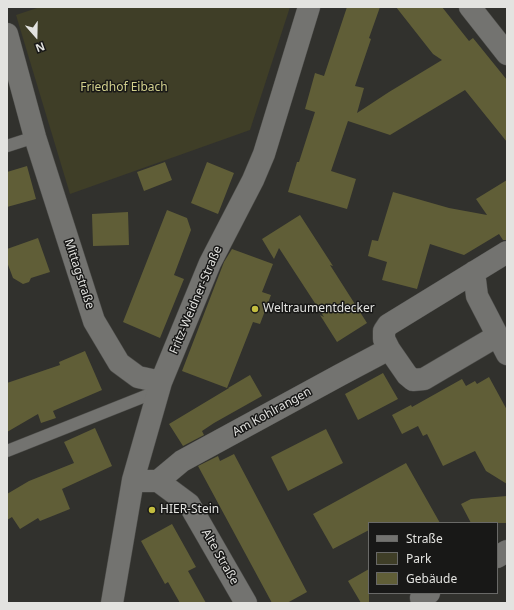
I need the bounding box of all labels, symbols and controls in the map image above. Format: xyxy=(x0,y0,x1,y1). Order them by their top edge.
north arrow xyxy=(16,16,56,56)
text: N xyxy=(34,39,47,56)
park label: Friedhof Eibach xyxy=(80,81,168,95)
street label: Mittagstraße xyxy=(61,237,97,311)
street label: Fritz-Weidner-Straße xyxy=(167,244,225,356)
place label: Weltraumentdecker xyxy=(263,302,375,316)
marker: Weltraumentdecker xyxy=(250,304,260,314)
street label: Am Kohlrangen xyxy=(230,384,314,440)
place label: HIER-Stein xyxy=(160,503,219,517)
marker: HIER-Stein xyxy=(147,505,157,515)
legend xyxy=(368,522,498,594)
street label: Alte Straße xyxy=(198,527,242,587)
text: Straße xyxy=(406,530,443,547)
text: Park xyxy=(406,550,431,567)
text: Gebäude xyxy=(406,570,457,587)

